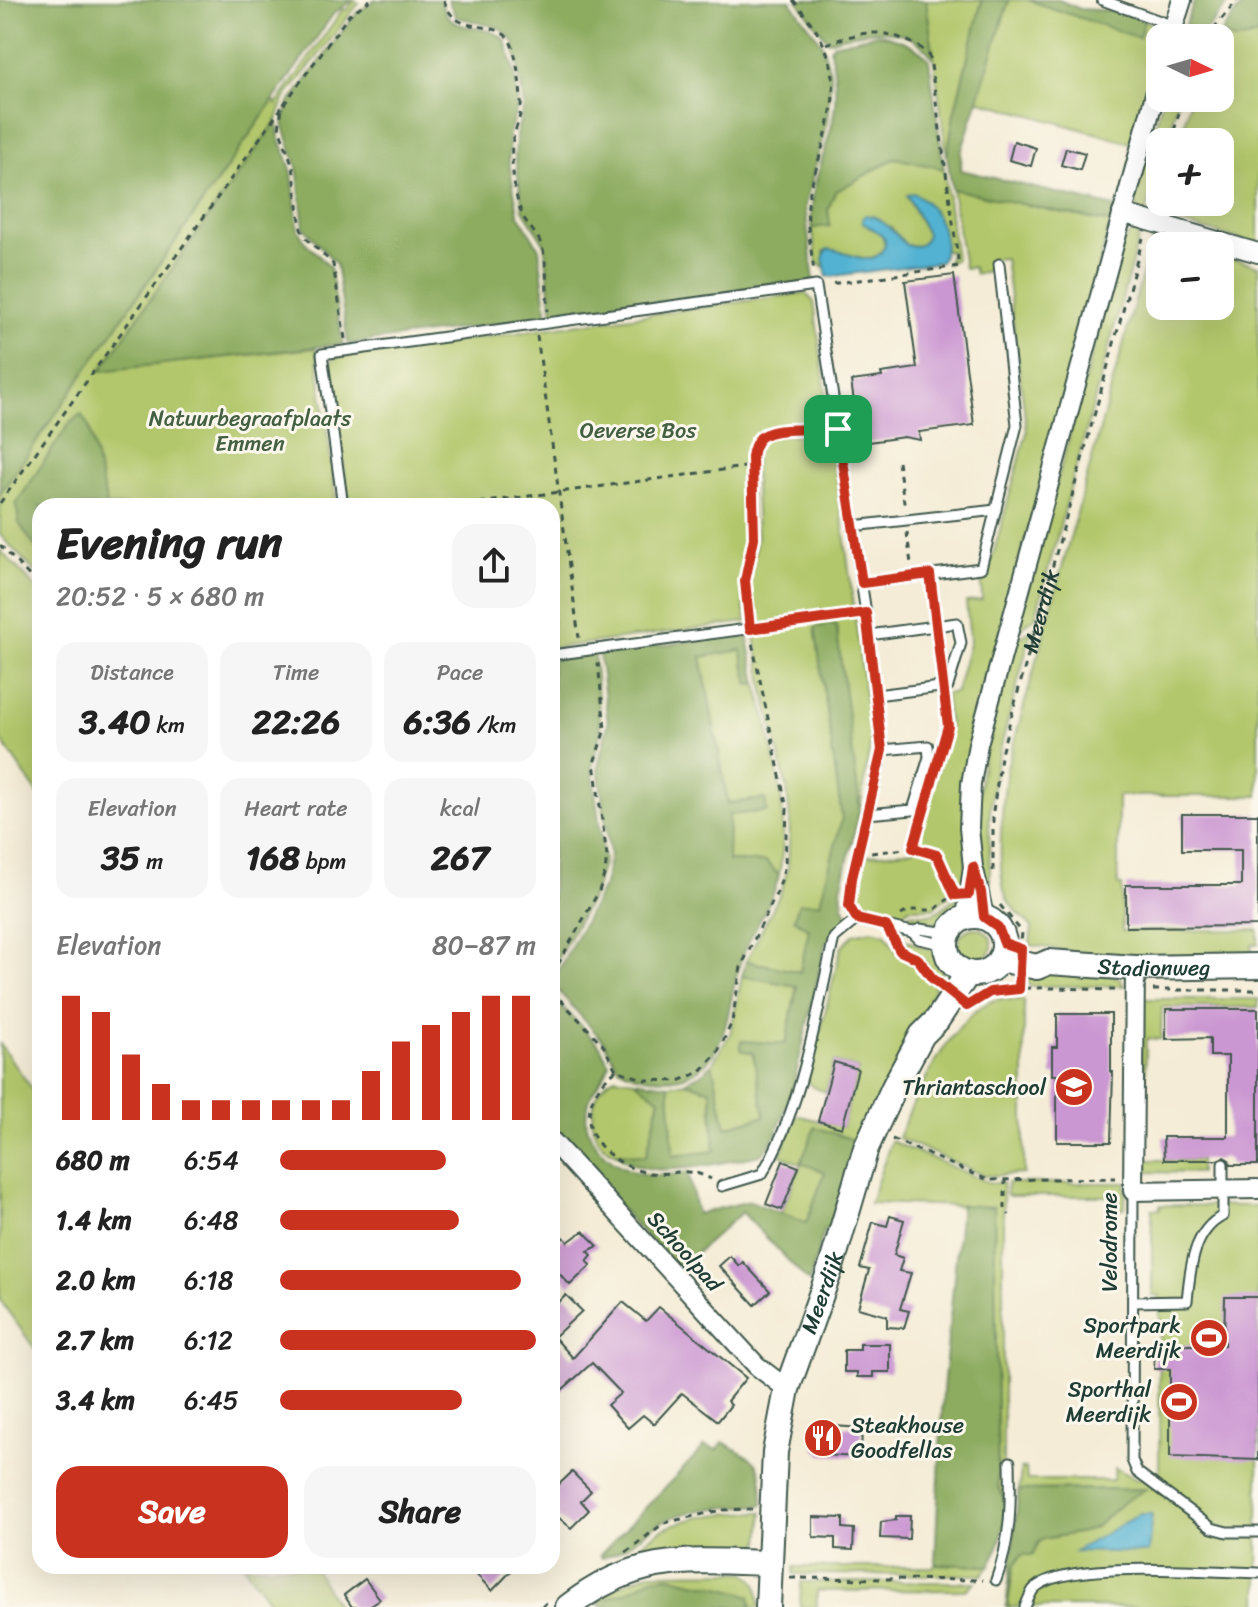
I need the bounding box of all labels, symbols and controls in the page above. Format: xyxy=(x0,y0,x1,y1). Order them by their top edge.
north arrow xyxy=(1146,24,1234,112)
map controls xyxy=(1146,24,1234,320)
button: + xyxy=(1146,128,1234,216)
button: − xyxy=(1146,232,1234,320)
pin xyxy=(804,395,872,463)
park label: Natuurbegraafplaats Emmen xyxy=(149,399,352,463)
icon: arrive xyxy=(816,407,860,451)
park label: Oeverse Bos xyxy=(580,411,697,450)
text: Evening run xyxy=(56,504,282,582)
button: share xyxy=(452,524,536,608)
street label: Meerdijk xyxy=(1010,564,1071,657)
text: 20:52 · 5 × 680 m xyxy=(56,573,264,619)
text: Distance xyxy=(90,653,174,692)
text: Time xyxy=(273,653,319,692)
text: Pace xyxy=(437,653,483,692)
text: 3.40 xyxy=(79,692,151,752)
text: 22:26 xyxy=(252,692,340,752)
text: 6:36 xyxy=(404,692,471,752)
text: km xyxy=(151,706,185,745)
text: /km xyxy=(471,706,516,745)
text: Elevation xyxy=(87,789,177,828)
text: Heart rate xyxy=(244,789,348,828)
text: kcal xyxy=(440,789,480,828)
text: 35 xyxy=(101,828,140,888)
text: 168 xyxy=(246,828,300,888)
text: 267 xyxy=(431,828,489,888)
text: m xyxy=(140,842,163,881)
text: bpm xyxy=(300,842,346,881)
text: Elevation xyxy=(56,922,161,968)
text: 80–87 m xyxy=(432,922,536,968)
street label: Stadionweg xyxy=(1096,946,1211,988)
school or university icon: Thriantaschool xyxy=(1053,1066,1095,1108)
place label: Thriantaschool xyxy=(902,1068,1047,1107)
text: 680 m xyxy=(56,1137,130,1183)
text: 6:54 xyxy=(184,1137,239,1183)
street label: Velodrome xyxy=(1090,1192,1129,1292)
text: 1.4 km xyxy=(56,1197,132,1243)
text: 6:48 xyxy=(184,1197,239,1243)
street label: Schoolpad xyxy=(637,1201,734,1302)
street label: Meerdijk xyxy=(789,1246,854,1339)
text: 2.0 km xyxy=(56,1257,136,1303)
text: 6:18 xyxy=(184,1257,233,1303)
place label: Sportpark Meerdijk xyxy=(1083,1306,1181,1370)
text: 2.7 km xyxy=(56,1317,134,1363)
text: 6:12 xyxy=(184,1317,233,1363)
sports icon: Sportpark Meerdijk xyxy=(1188,1317,1230,1359)
place label: Sporthal Meerdijk xyxy=(1066,1370,1152,1434)
text: 3.4 km xyxy=(56,1377,135,1423)
text: 6:45 xyxy=(184,1377,239,1423)
sports icon: Sporthal Meerdijk xyxy=(1158,1381,1200,1423)
place label: Steakhouse Goodfellas xyxy=(851,1406,964,1470)
restaurant icon: Steakhouse Goodfellas xyxy=(802,1417,844,1459)
button: Save xyxy=(56,1466,288,1558)
button: Share xyxy=(304,1466,536,1558)

